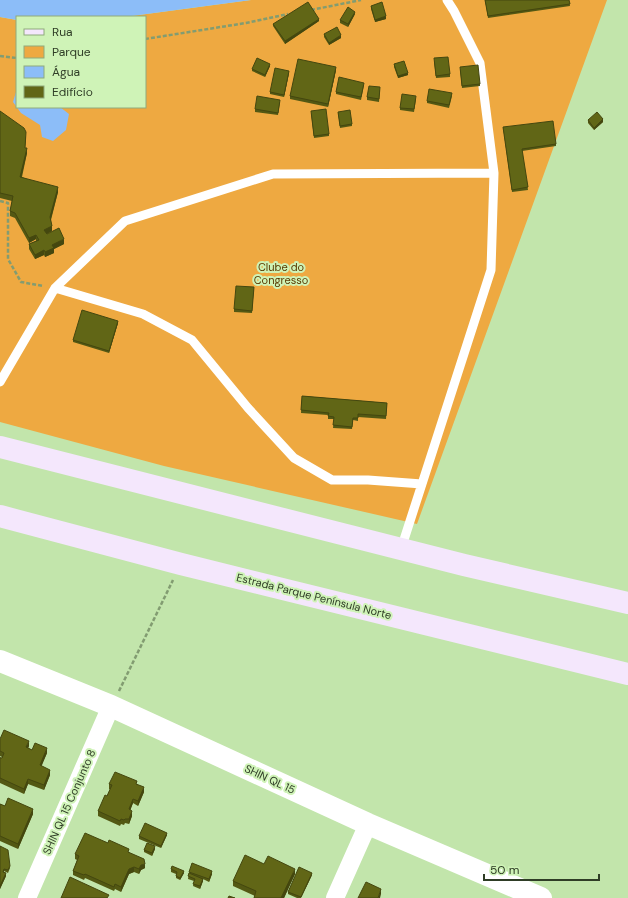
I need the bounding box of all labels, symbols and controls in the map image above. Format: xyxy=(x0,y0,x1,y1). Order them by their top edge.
legend xyxy=(16,16,146,108)
text: Rua xyxy=(52,24,73,40)
text: Parque xyxy=(52,44,91,60)
text: Água xyxy=(52,64,80,80)
text: Edifício xyxy=(52,84,93,100)
park label: Clube do Congresso xyxy=(254,260,308,287)
street label: Estrada Parque Península Norte xyxy=(235,570,393,622)
street label: SHIN QL 15 Conjunto 8 xyxy=(40,747,98,857)
street label: SHIN QL 15 xyxy=(242,761,298,797)
scale bar xyxy=(484,856,599,882)
text: 50 m xyxy=(490,862,519,878)

